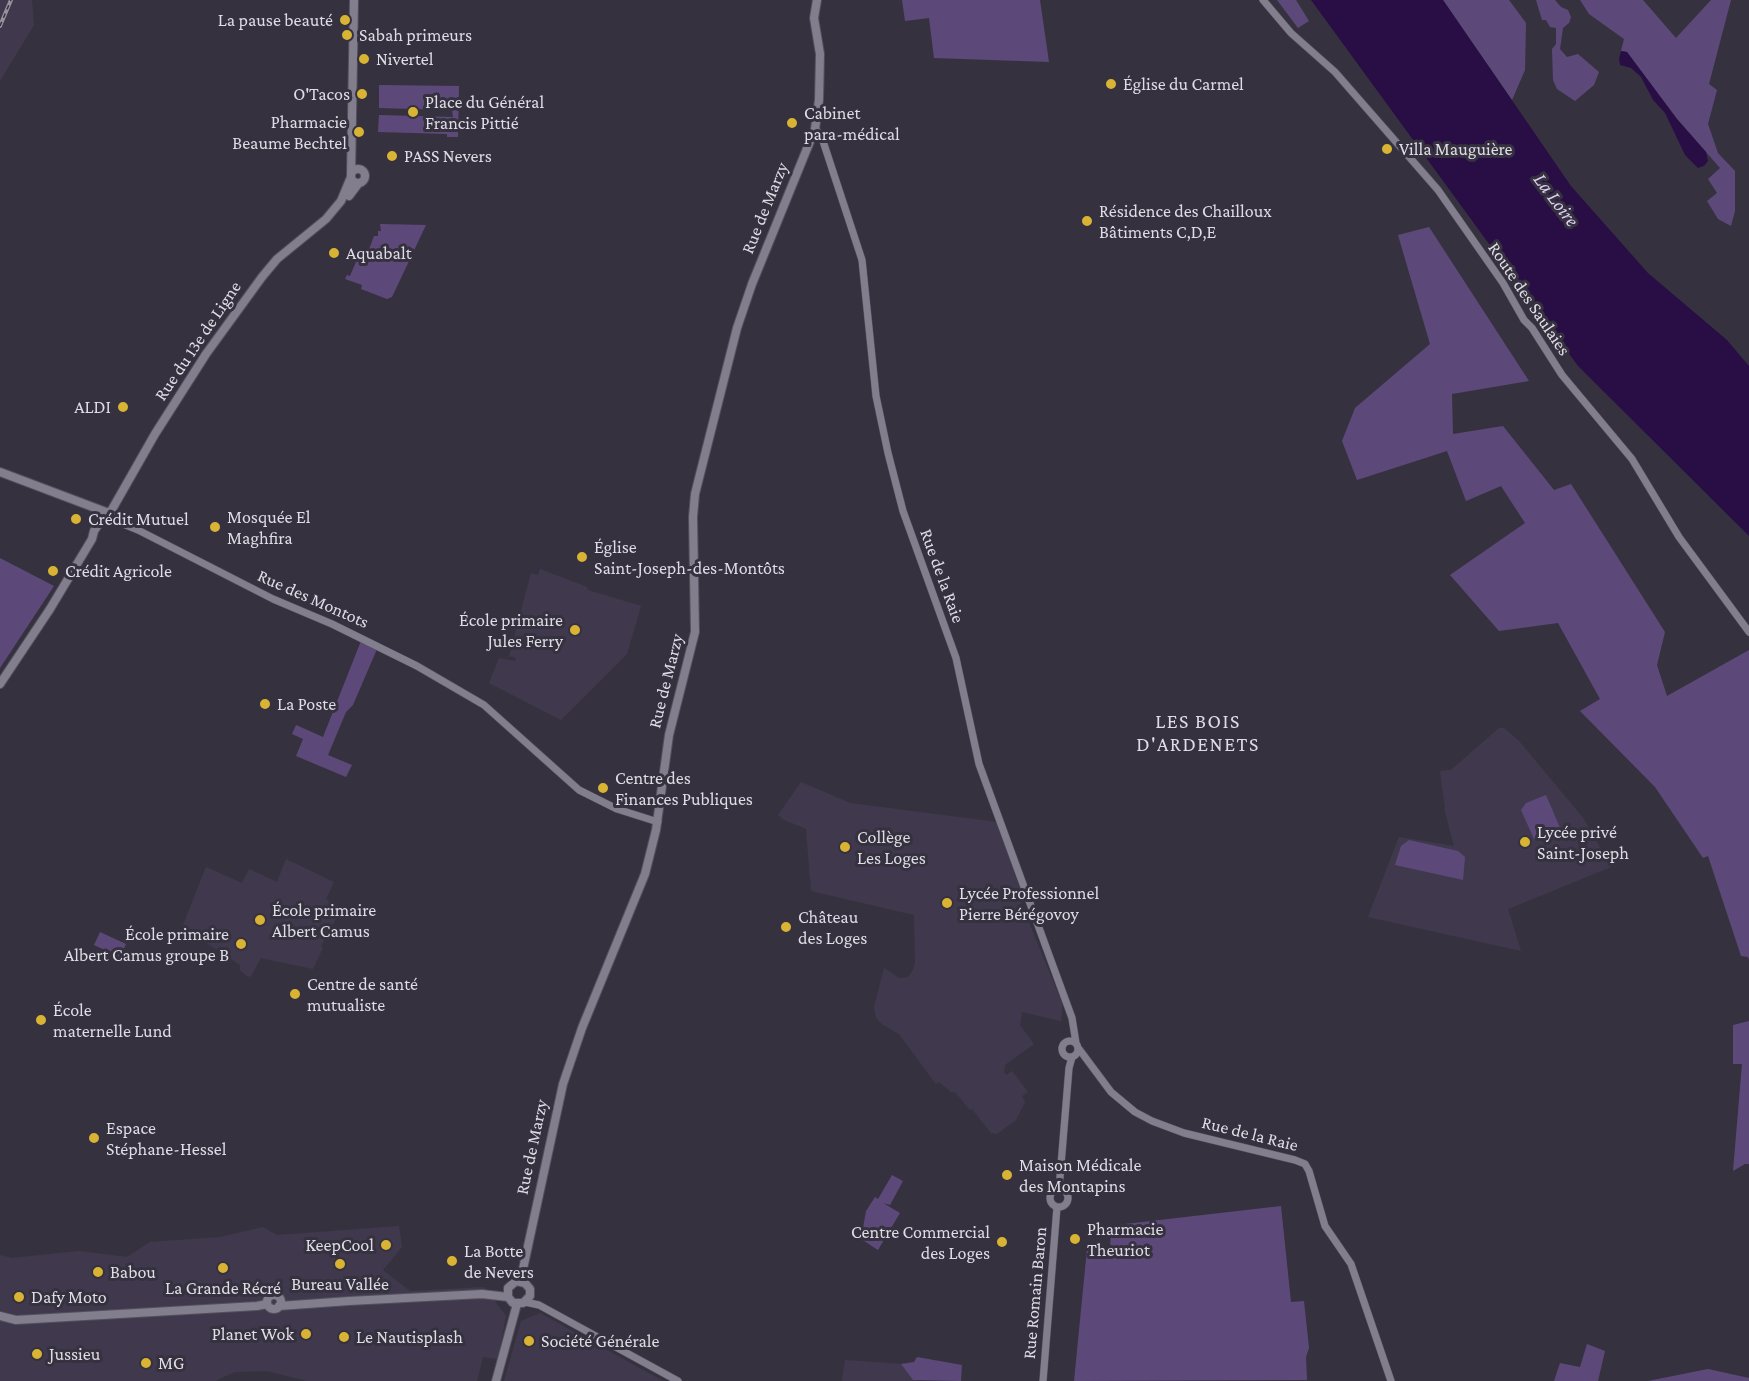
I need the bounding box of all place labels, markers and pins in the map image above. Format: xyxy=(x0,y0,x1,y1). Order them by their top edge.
place label: La pause beauté xyxy=(218,9,333,31)
marker: La pause beauté xyxy=(338,13,352,27)
place label: Sabah primeurs xyxy=(359,24,472,46)
marker: Sabah primeurs xyxy=(340,28,354,42)
place label: Nivertel xyxy=(376,48,433,70)
marker: Nivertel xyxy=(357,52,371,66)
place label: Église du Carmel xyxy=(1123,73,1244,95)
marker: Église du Carmel xyxy=(1104,77,1118,91)
place label: O'Tacos xyxy=(293,83,350,105)
marker: O'Tacos xyxy=(355,87,369,101)
place label: Place du Général Francis Pittié xyxy=(425,91,544,134)
place label: Cabinet para-médical xyxy=(804,102,900,144)
marker: Place du Général Francis Pittié xyxy=(406,105,420,119)
place label: Pharmacie Beaume Bechtel xyxy=(232,111,347,154)
marker: Cabinet para-médical xyxy=(785,116,799,130)
marker: Pharmacie Beaume Bechtel xyxy=(352,125,366,139)
place label: Villa Mauguière xyxy=(1399,138,1512,160)
marker: Villa Mauguière xyxy=(1380,142,1394,156)
place label: PASS Nevers xyxy=(404,145,492,167)
marker: PASS Nevers xyxy=(385,149,399,163)
place label: Résidence des Chailloux Bâtiments C,D,E xyxy=(1099,200,1272,242)
marker: Résidence des Chailloux Bâtiments C,D,E xyxy=(1080,214,1094,228)
place label: Aquabalt xyxy=(346,242,412,264)
marker: Aquabalt xyxy=(327,246,341,260)
place label: ALDI xyxy=(74,396,111,418)
marker: ALDI xyxy=(116,400,130,414)
place label: Mosquée El Maghfira xyxy=(227,506,310,548)
place label: Crédit Mutuel xyxy=(88,508,189,530)
marker: Crédit Mutuel xyxy=(69,512,83,526)
marker: Mosquée El Maghfira xyxy=(208,520,222,534)
place label: Église Saint-Joseph-des-Montôts xyxy=(594,536,785,578)
marker: Église Saint-Joseph-des-Montôts xyxy=(575,550,589,564)
place label: Crédit Agricole xyxy=(65,560,172,582)
marker: Crédit Agricole xyxy=(46,564,60,578)
place label: École primaire Jules Ferry xyxy=(459,609,563,652)
marker: École primaire Jules Ferry xyxy=(568,623,582,637)
place label: La Poste xyxy=(277,693,336,715)
marker: La Poste xyxy=(258,697,272,711)
place label: Centre des Finances Publiques xyxy=(615,767,753,810)
marker: Centre des Finances Publiques xyxy=(596,781,610,795)
place label: Lycée privé Saint-Joseph xyxy=(1537,821,1629,864)
place label: Collège Les Loges xyxy=(857,826,926,868)
marker: Lycée privé Saint-Joseph xyxy=(1518,835,1532,849)
marker: Collège Les Loges xyxy=(838,840,852,854)
place label: Lycée Professionnel Pierre Bérégovoy xyxy=(959,882,1099,924)
marker: Lycée Professionnel Pierre Bérégovoy xyxy=(940,896,954,910)
place label: École primaire Albert Camus xyxy=(272,899,376,942)
place label: Château des Loges xyxy=(798,906,867,948)
marker: École primaire Albert Camus xyxy=(253,913,267,927)
marker: Château des Loges xyxy=(779,920,793,934)
place label: École primaire Albert Camus groupe B xyxy=(64,923,229,966)
marker: École primaire Albert Camus groupe B xyxy=(234,937,248,951)
place label: Centre de santé mutualiste xyxy=(307,973,418,1016)
marker: Centre de santé mutualiste xyxy=(288,987,302,1001)
place label: École maternelle Lund xyxy=(53,999,172,1042)
marker: École maternelle Lund xyxy=(34,1013,48,1027)
place label: Espace Stéphane-Hessel xyxy=(106,1117,226,1160)
marker: Espace Stéphane-Hessel xyxy=(87,1131,101,1145)
place label: Maison Médicale des Montapins xyxy=(1019,1154,1142,1196)
marker: Maison Médicale des Montapins xyxy=(1000,1168,1014,1182)
place label: Pharmacie Theuriot xyxy=(1087,1218,1163,1260)
place label: Centre Commercial des Loges xyxy=(851,1221,990,1264)
marker: Pharmacie Theuriot xyxy=(1068,1232,1082,1246)
place label: KeepCool xyxy=(305,1234,374,1256)
marker: Centre Commercial des Loges xyxy=(995,1235,1009,1249)
marker: KeepCool xyxy=(379,1238,393,1252)
place label: La Botte de Nevers xyxy=(464,1240,534,1282)
marker: La Botte de Nevers xyxy=(445,1254,459,1268)
marker: Bureau Vallée xyxy=(333,1257,347,1271)
place label: Babou xyxy=(110,1261,156,1283)
marker: La Grande Récré xyxy=(216,1261,230,1275)
marker: Babou xyxy=(91,1265,105,1279)
place label: Bureau Vallée xyxy=(291,1273,389,1295)
place label: La Grande Récré xyxy=(165,1277,281,1299)
place label: Dafy Moto xyxy=(31,1286,107,1308)
marker: Dafy Moto xyxy=(12,1290,26,1304)
place label: Planet Wok xyxy=(212,1323,294,1345)
place label: Le Nautisplash xyxy=(356,1326,463,1348)
marker: Planet Wok xyxy=(299,1327,313,1341)
marker: Le Nautisplash xyxy=(337,1330,351,1344)
place label: Société Générale xyxy=(541,1330,659,1352)
marker: Société Générale xyxy=(522,1334,536,1348)
place label: Jussieu xyxy=(49,1343,100,1365)
marker: Jussieu xyxy=(30,1347,44,1361)
place label: MG xyxy=(158,1352,184,1374)
marker: MG xyxy=(139,1356,153,1370)

